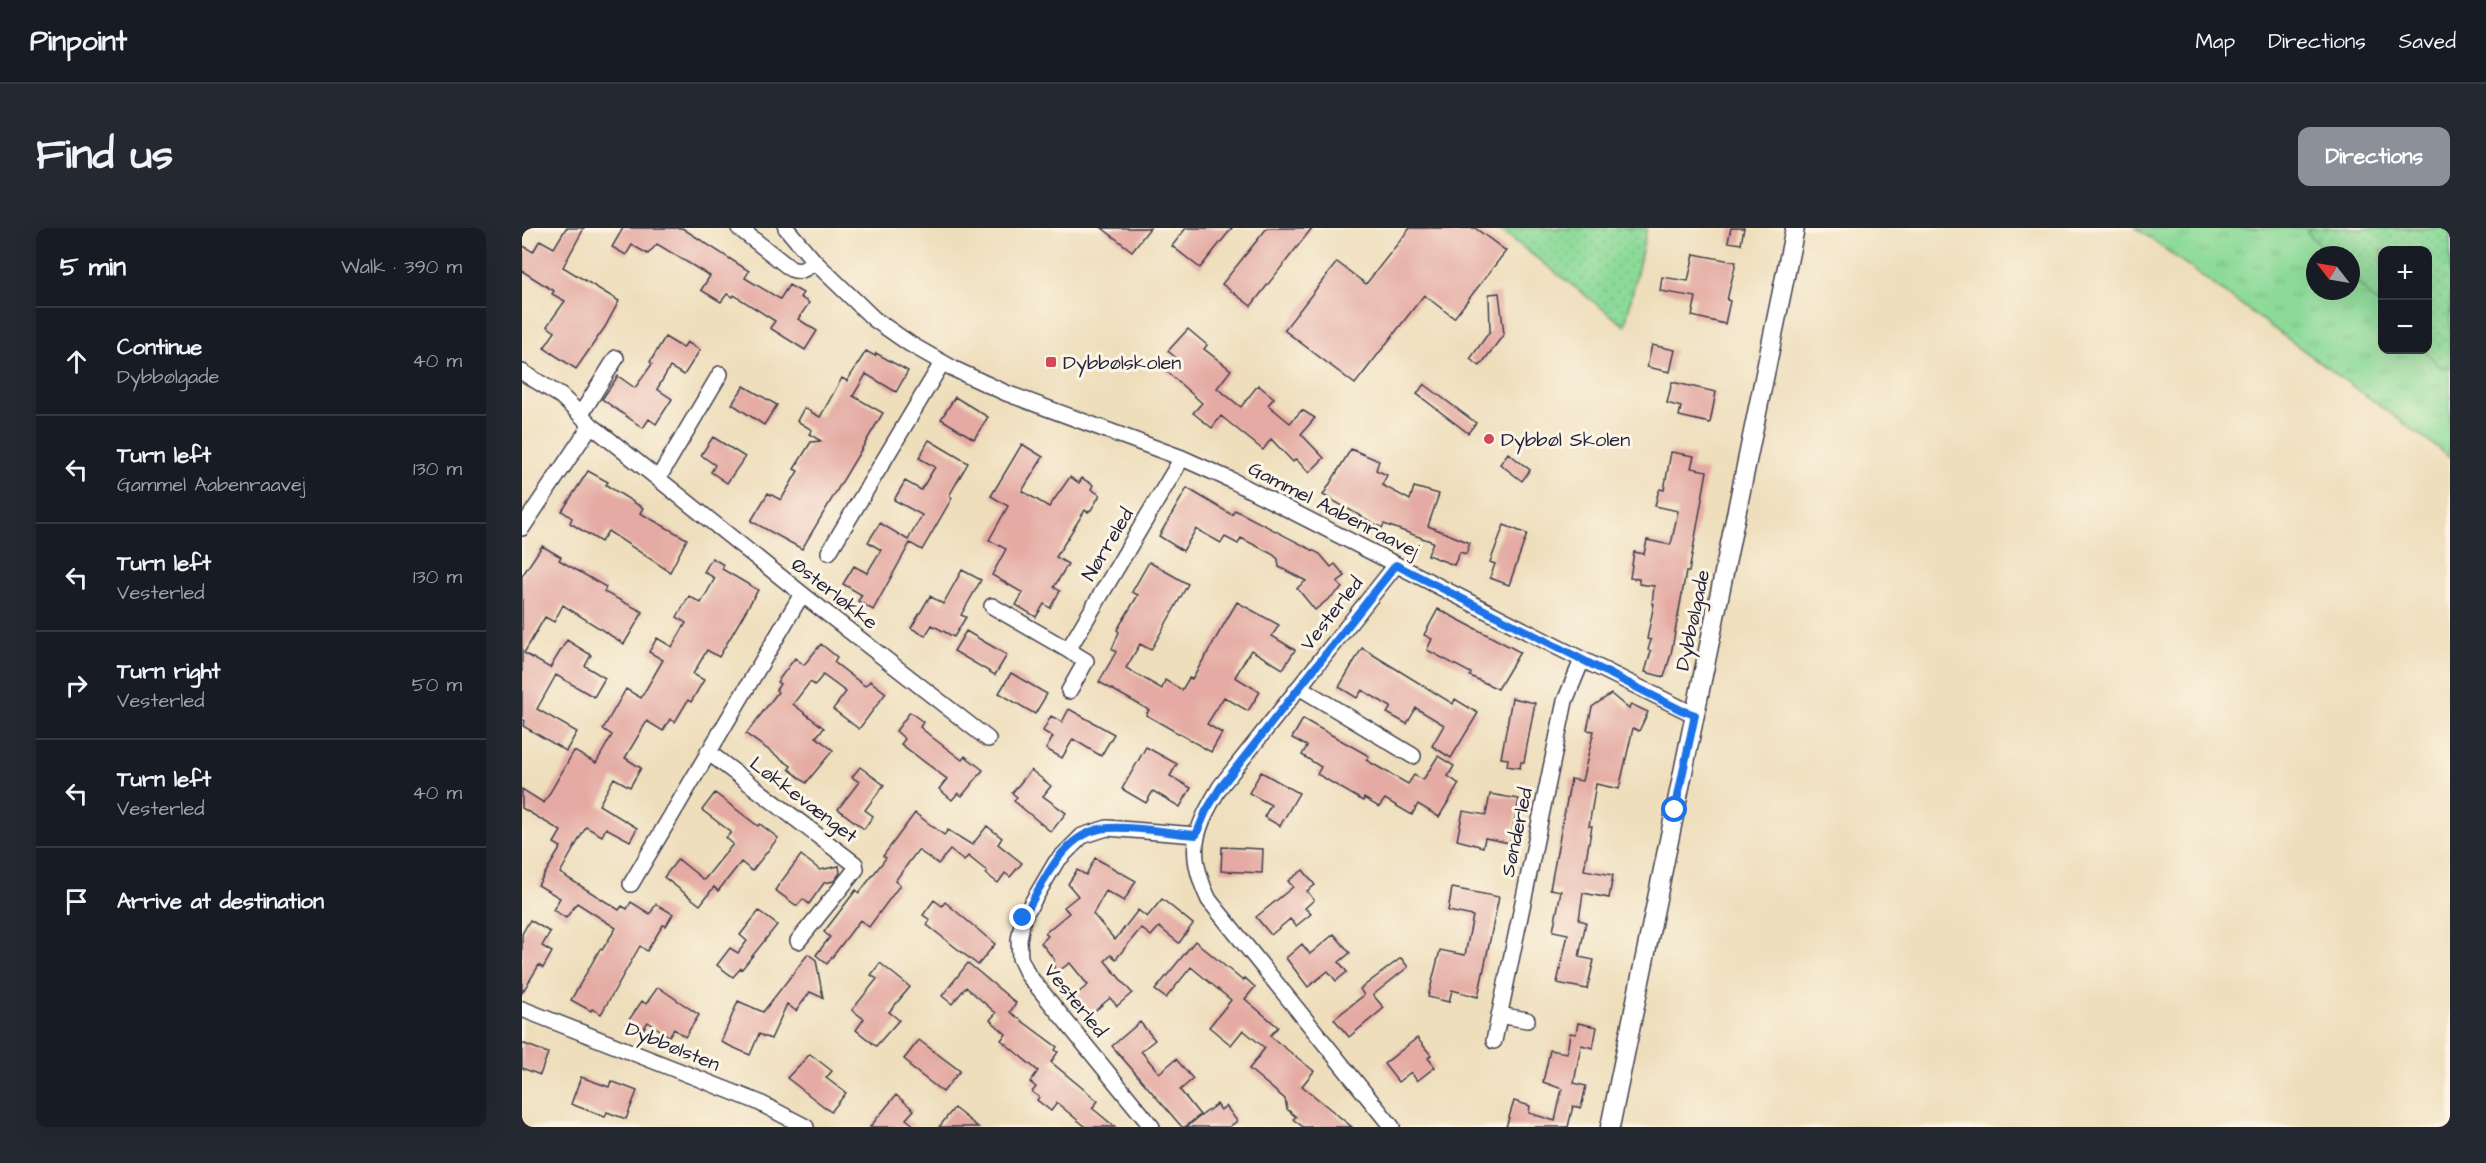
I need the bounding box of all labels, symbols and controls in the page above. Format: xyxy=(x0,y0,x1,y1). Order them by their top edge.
text: Pinpoint xyxy=(30,22,127,61)
text: Map xyxy=(2195,27,2235,56)
text: Directions xyxy=(2268,27,2366,56)
text: Saved xyxy=(2399,27,2456,56)
text: Find us xyxy=(36,127,173,185)
button: Directions xyxy=(2298,127,2450,186)
north arrow xyxy=(2306,246,2360,300)
map controls xyxy=(2378,246,2432,354)
button: + xyxy=(2378,246,2432,300)
text: 5 min xyxy=(60,249,126,285)
text: Walk · 390 m xyxy=(341,253,462,281)
button: − xyxy=(2378,300,2432,354)
text: Continue xyxy=(117,332,202,363)
icon: ahead xyxy=(60,345,93,378)
text: 40 m xyxy=(412,347,462,375)
place label: Dybbølskolen xyxy=(1063,349,1181,378)
marker: Dybbølskolen xyxy=(1044,355,1058,369)
text: Dybbølgade xyxy=(117,363,219,391)
place label: Dybbøl Skolen xyxy=(1501,426,1630,455)
marker: Dybbøl Skolen xyxy=(1482,432,1496,446)
text: Turn left xyxy=(117,440,211,471)
icon: left xyxy=(60,453,93,486)
text: 130 m xyxy=(413,455,462,483)
street label: Gammel Aabenraavej xyxy=(1243,455,1424,565)
text: Gammel Aabenraavej xyxy=(117,471,305,499)
street label: Nørreled xyxy=(1075,503,1141,586)
text: Turn left xyxy=(117,548,211,579)
street label: Østerløkke xyxy=(785,551,884,637)
icon: left xyxy=(60,561,93,594)
text: 130 m xyxy=(413,563,462,591)
street label: Dybbølgade xyxy=(1669,567,1718,673)
street label: Vesterled xyxy=(1294,570,1370,657)
text: Vesterled xyxy=(117,579,205,607)
text: Turn right xyxy=(117,656,220,687)
icon: right xyxy=(60,669,93,702)
text: 50 m xyxy=(412,671,462,699)
text: Vesterled xyxy=(117,687,205,715)
street label: Løkkevænget xyxy=(743,750,863,850)
text: Turn left xyxy=(117,764,211,795)
icon: left xyxy=(60,777,93,810)
text: 40 m xyxy=(412,779,462,807)
street label: Sønderled xyxy=(1494,785,1540,879)
text: Vesterled xyxy=(117,795,205,823)
route start xyxy=(1661,796,1687,822)
icon: arrive xyxy=(60,885,93,918)
text: Arrive at destination xyxy=(117,886,324,917)
route end xyxy=(1009,904,1035,930)
street label: Vesterled xyxy=(1037,958,1114,1043)
street label: Dybbølsten xyxy=(621,1015,724,1080)

